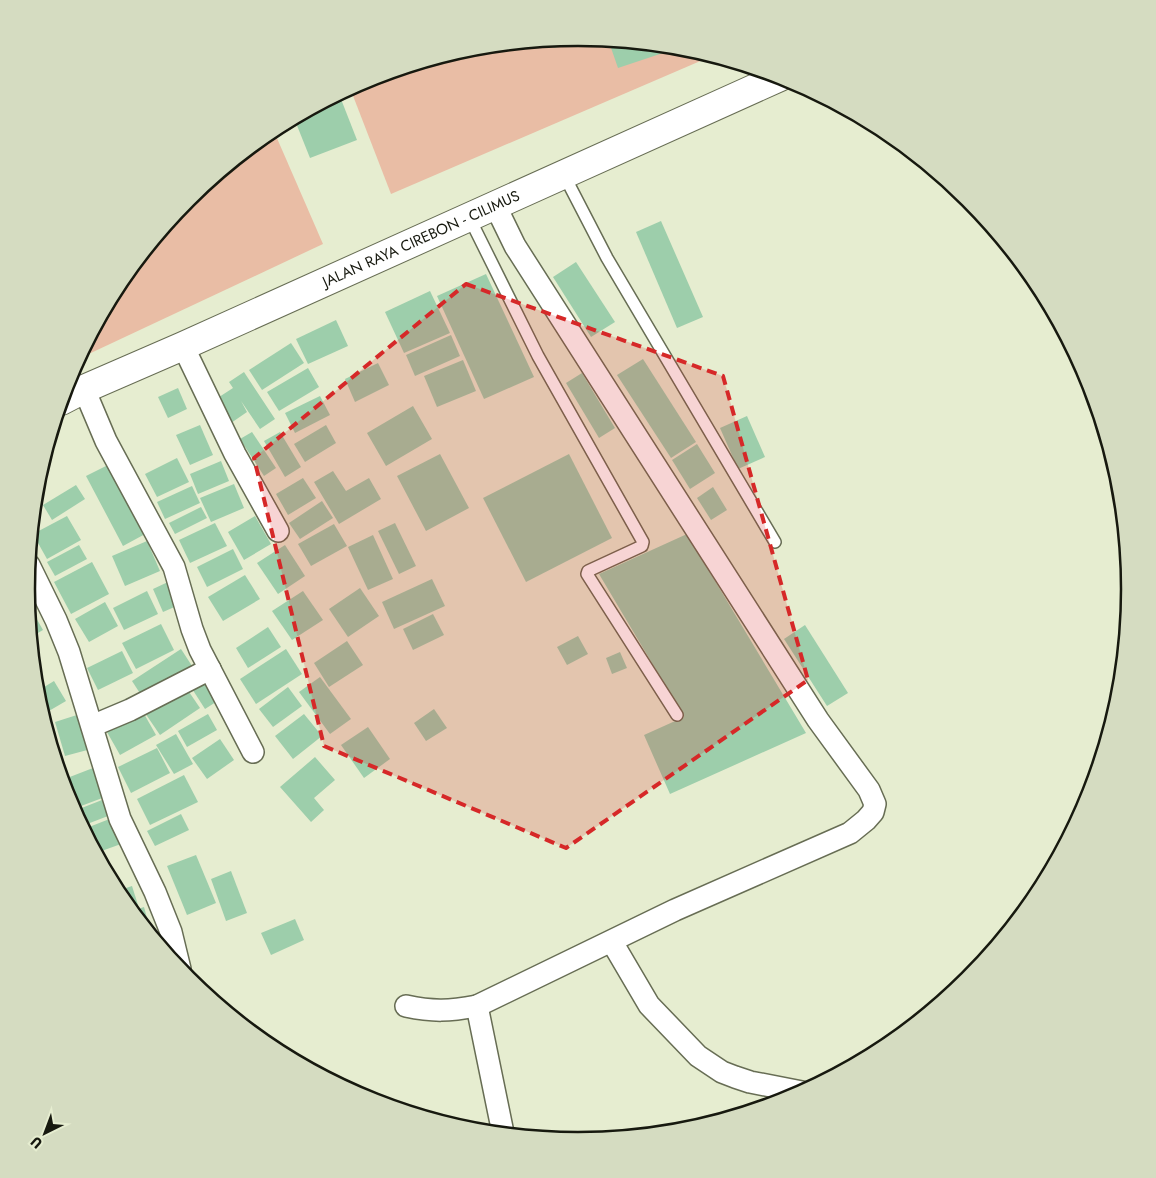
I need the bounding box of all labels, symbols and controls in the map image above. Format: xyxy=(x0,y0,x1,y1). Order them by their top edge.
street label: JALAN RAYA CIREBON - CILIMUS xyxy=(317,185,523,294)
north arrow xyxy=(20,1108,70,1158)
text: U xyxy=(26,1132,47,1153)

